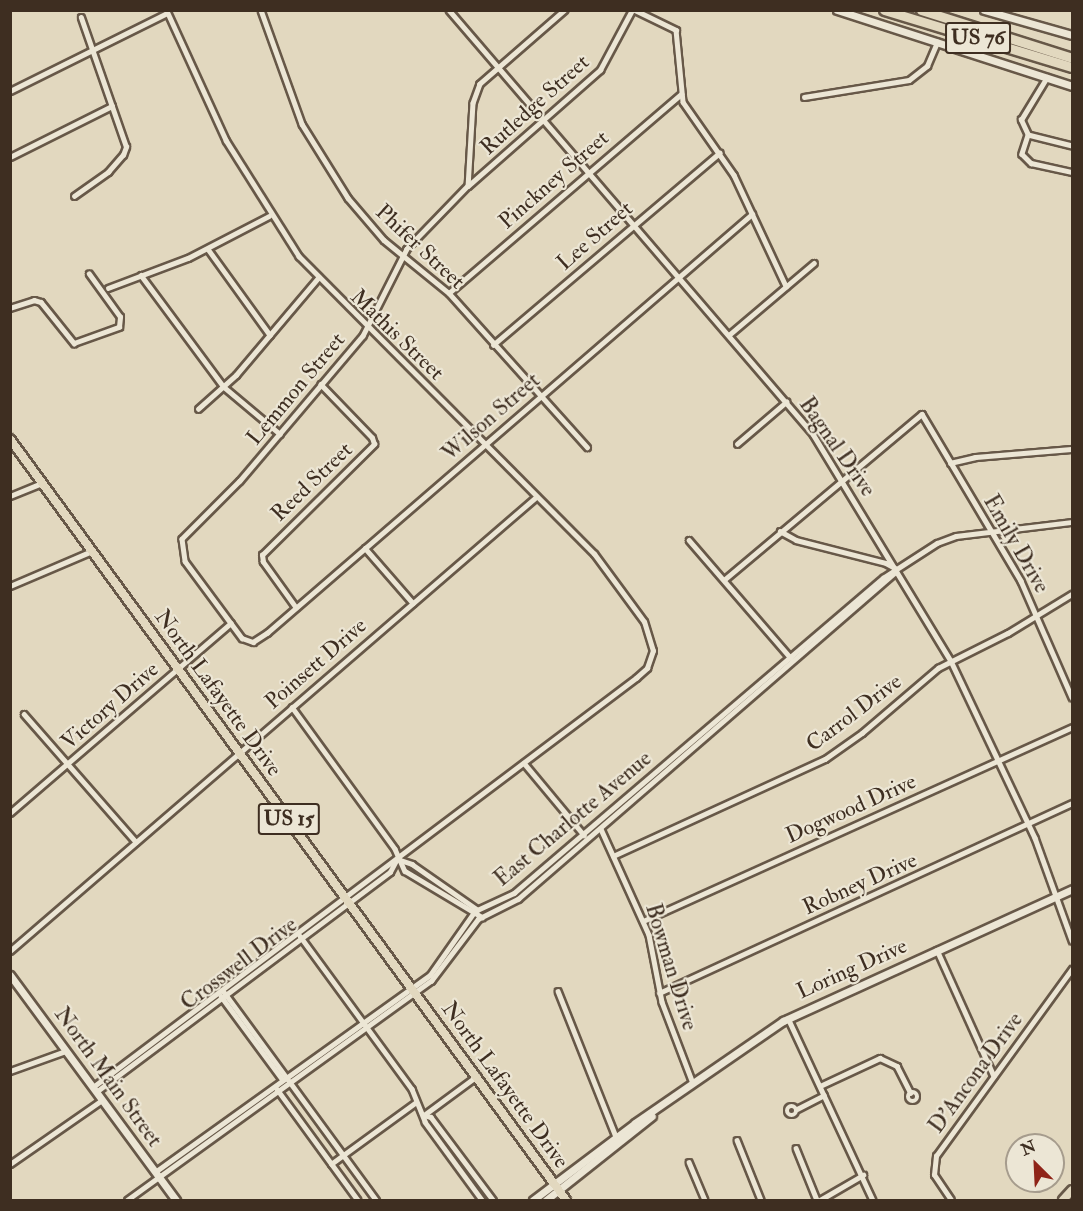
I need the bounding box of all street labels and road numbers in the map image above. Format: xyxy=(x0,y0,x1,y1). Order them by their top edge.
road number: US 76 xyxy=(945,20,1011,56)
street label: Rutledge Street xyxy=(475,49,595,161)
street label: Pinckney Street xyxy=(494,125,614,235)
street label: Lee Street xyxy=(552,196,638,276)
street label: Phifer Street xyxy=(370,199,470,295)
street label: Mathis Street xyxy=(345,284,449,386)
street label: Lemmon Street xyxy=(241,327,351,451)
street label: Wilson Street xyxy=(437,367,545,467)
street label: Bagnal Drive xyxy=(793,392,881,502)
street label: Reed Street xyxy=(266,437,358,527)
street label: Emily Drive xyxy=(977,490,1055,598)
street label: North Lafayette Drive xyxy=(149,605,287,781)
street label: Poinsett Drive xyxy=(260,613,372,715)
street label: Victory Drive xyxy=(56,656,164,756)
street label: Carrol Drive xyxy=(801,669,907,757)
street label: East Charlotte Avenue xyxy=(489,746,657,892)
street label: Dogwood Drive xyxy=(782,769,920,849)
road number: US 15 xyxy=(258,801,320,837)
street label: Robney Drive xyxy=(799,847,921,921)
street label: Bowman Drive xyxy=(639,901,703,1033)
street label: Crosswell Drive xyxy=(176,912,302,1016)
street label: Loring Drive xyxy=(793,933,911,1005)
street label: North Lafayette Drive xyxy=(436,997,574,1173)
street label: North Main Street xyxy=(48,1002,168,1152)
street label: D'Ancona Drive xyxy=(923,1008,1029,1138)

